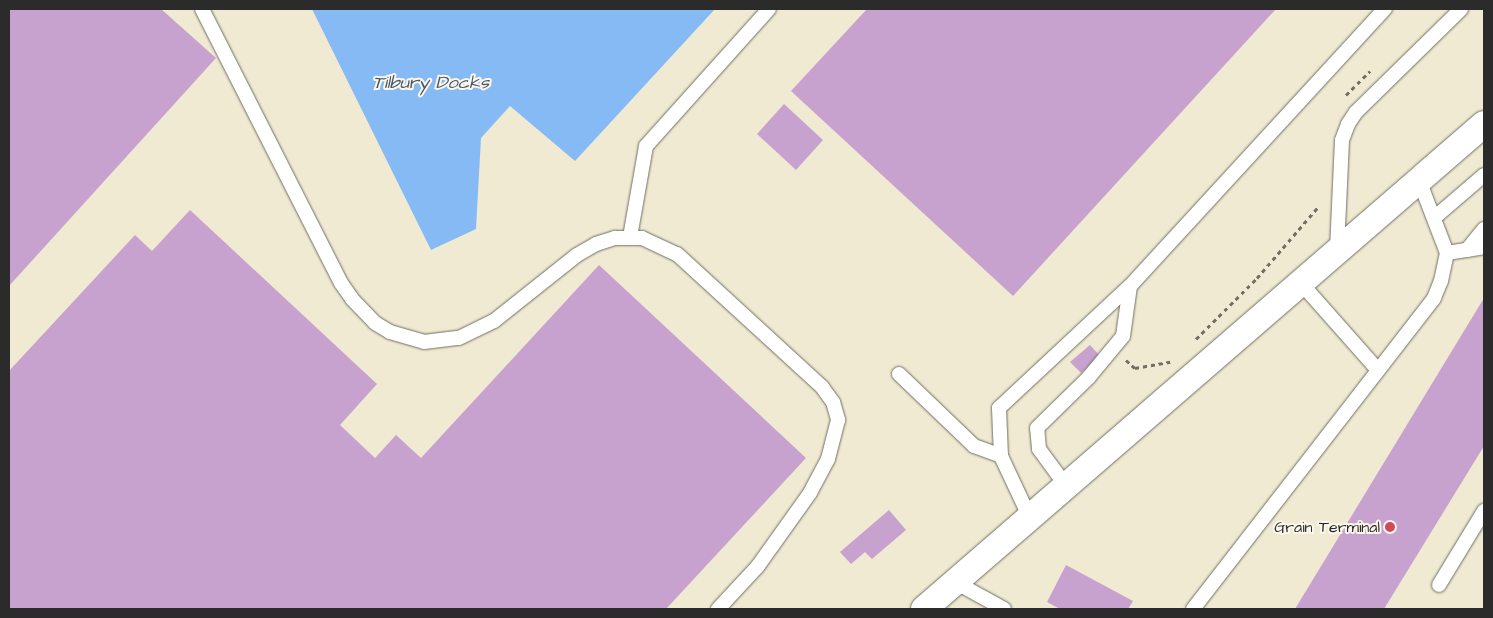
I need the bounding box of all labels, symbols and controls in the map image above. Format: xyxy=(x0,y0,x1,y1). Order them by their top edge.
water label: Tilbury Docks xyxy=(373,72,489,94)
place label: Grain Terminal xyxy=(1274,517,1380,537)
marker: Grain Terminal xyxy=(1384,521,1396,533)

